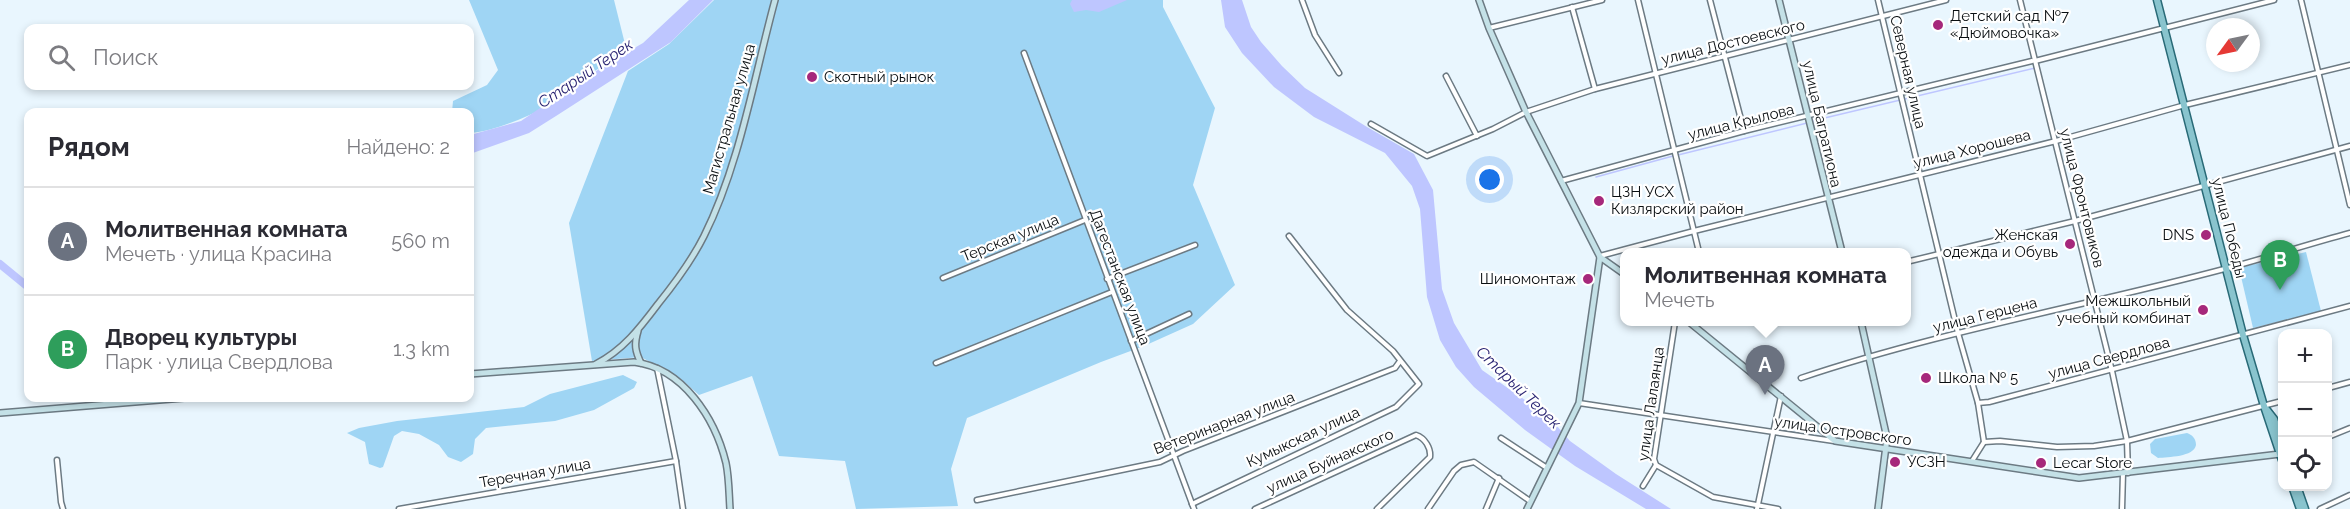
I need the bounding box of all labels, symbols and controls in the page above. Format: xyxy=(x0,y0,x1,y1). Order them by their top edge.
place label: Детский сад №7 «Дюймовочка» xyxy=(1950,7,2069,42)
street label: Северная улица xyxy=(1886,14,1930,130)
street label: улица Достоевского xyxy=(1659,15,1807,69)
marker: Детский сад №7 «Дюймовочка» xyxy=(1931,18,1945,32)
north arrow xyxy=(2206,18,2260,72)
search box xyxy=(24,24,474,90)
water label: Старый Терек xyxy=(534,35,636,112)
icon: search xyxy=(45,41,78,74)
street label: Магистральная улица xyxy=(699,42,759,196)
text: Поиск xyxy=(93,44,158,70)
street label: улица Багратиона xyxy=(1799,59,1845,189)
place label: Скотный рынок xyxy=(824,68,935,86)
marker: Скотный рынок xyxy=(805,70,819,84)
street label: улица Крылова xyxy=(1686,100,1796,144)
street label: улица Хорошева xyxy=(1912,126,2032,172)
street label: улица Фронтовиков xyxy=(2056,127,2108,269)
text: Рядом xyxy=(48,132,130,162)
text: Найдено: 2 xyxy=(346,135,450,159)
your location xyxy=(1475,165,1504,194)
street label: улица Победы xyxy=(2208,176,2250,280)
place label: ЦЗН УСХ Кизлярский район xyxy=(1611,183,1744,218)
marker: ЦЗН УСХ Кизлярский район xyxy=(1592,194,1606,208)
street label: Дагестанская улица xyxy=(1086,206,1154,348)
street label: Терская улица xyxy=(959,210,1061,266)
text: Молитвенная комната xyxy=(105,216,348,242)
place label: Женская одежда и Обувь xyxy=(1943,226,2058,261)
place label: DNS xyxy=(2163,226,2194,244)
marker: DNS xyxy=(2199,228,2213,242)
text: A xyxy=(61,229,74,253)
text: 560 m xyxy=(391,229,450,253)
marker: Женская одежда и Обувь xyxy=(2063,237,2077,251)
pin: B xyxy=(2260,240,2300,290)
text: Мечеть · улица Красина xyxy=(105,242,332,266)
popup xyxy=(1620,248,1911,326)
text: Молитвенная комната xyxy=(1644,262,1887,288)
place label: Шиномонтаж xyxy=(1480,270,1576,288)
marker: Шиномонтаж xyxy=(1581,272,1595,286)
text: Мечеть xyxy=(1644,288,1715,312)
place label: Межшкольный учебный комбинат xyxy=(2057,292,2191,327)
street label: улица Герцена xyxy=(1931,293,2039,337)
marker: Межшкольный учебный комбинат xyxy=(2196,303,2210,317)
text: Дворец культуры xyxy=(105,324,297,350)
map controls xyxy=(2278,329,2332,491)
button: + xyxy=(2278,329,2332,383)
street label: улица Свердлова xyxy=(2046,333,2172,383)
text: B xyxy=(61,337,74,361)
text: 1.3 km xyxy=(393,337,450,361)
water label: Старый Терек xyxy=(1472,342,1565,433)
street label: улица Лалаянца xyxy=(1634,346,1668,462)
pin: A xyxy=(1746,346,1784,395)
text: Парк · улица Свердлова xyxy=(105,350,333,374)
place label: Школа № 5 xyxy=(1938,369,2018,387)
marker: Школа № 5 xyxy=(1919,371,1933,385)
button: − xyxy=(2278,383,2332,437)
street label: Ветеринарная улица xyxy=(1151,388,1297,458)
street label: Кумыкская улица xyxy=(1243,403,1363,471)
street label: улица Островского xyxy=(1773,412,1913,450)
street label: улица Буйнакского xyxy=(1264,425,1396,497)
button: locate xyxy=(2278,437,2332,491)
place label: УСЗН xyxy=(1907,453,1946,471)
street label: Теречная улица xyxy=(478,454,592,492)
place label: Lecar Store xyxy=(2053,454,2132,472)
marker: УСЗН xyxy=(1888,455,1902,469)
marker: Lecar Store xyxy=(2034,456,2048,470)

